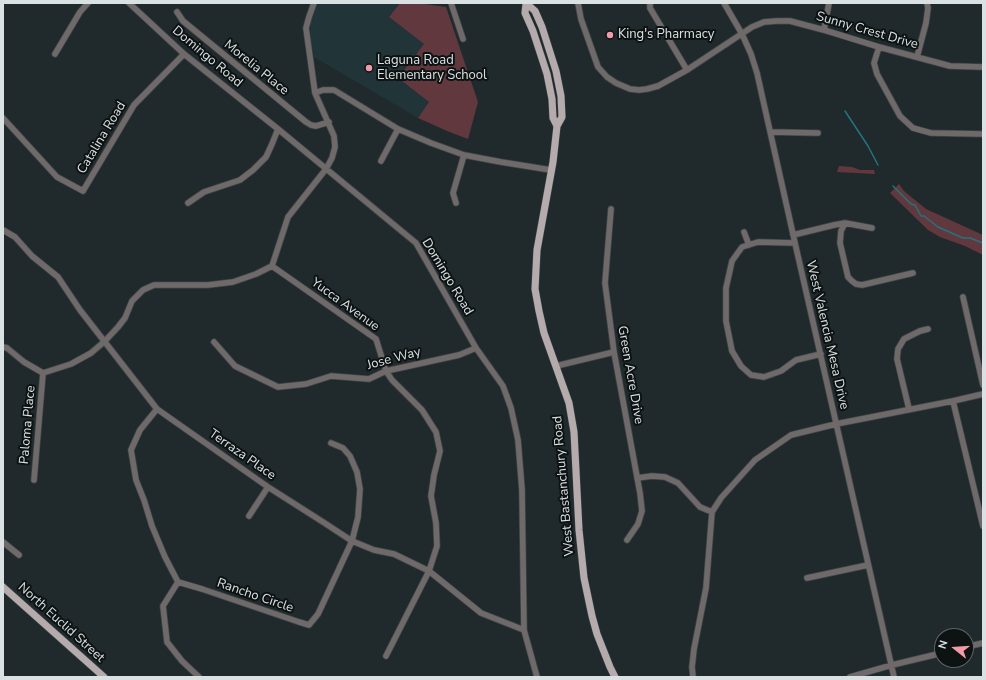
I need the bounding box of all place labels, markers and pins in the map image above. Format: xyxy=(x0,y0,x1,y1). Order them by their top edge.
place label: King's Pharmacy xyxy=(618,27,715,43)
marker: King's Pharmacy xyxy=(605,30,615,40)
place label: Laguna Road Elementary School xyxy=(377,53,487,84)
marker: Laguna Road Elementary School xyxy=(364,63,374,73)

